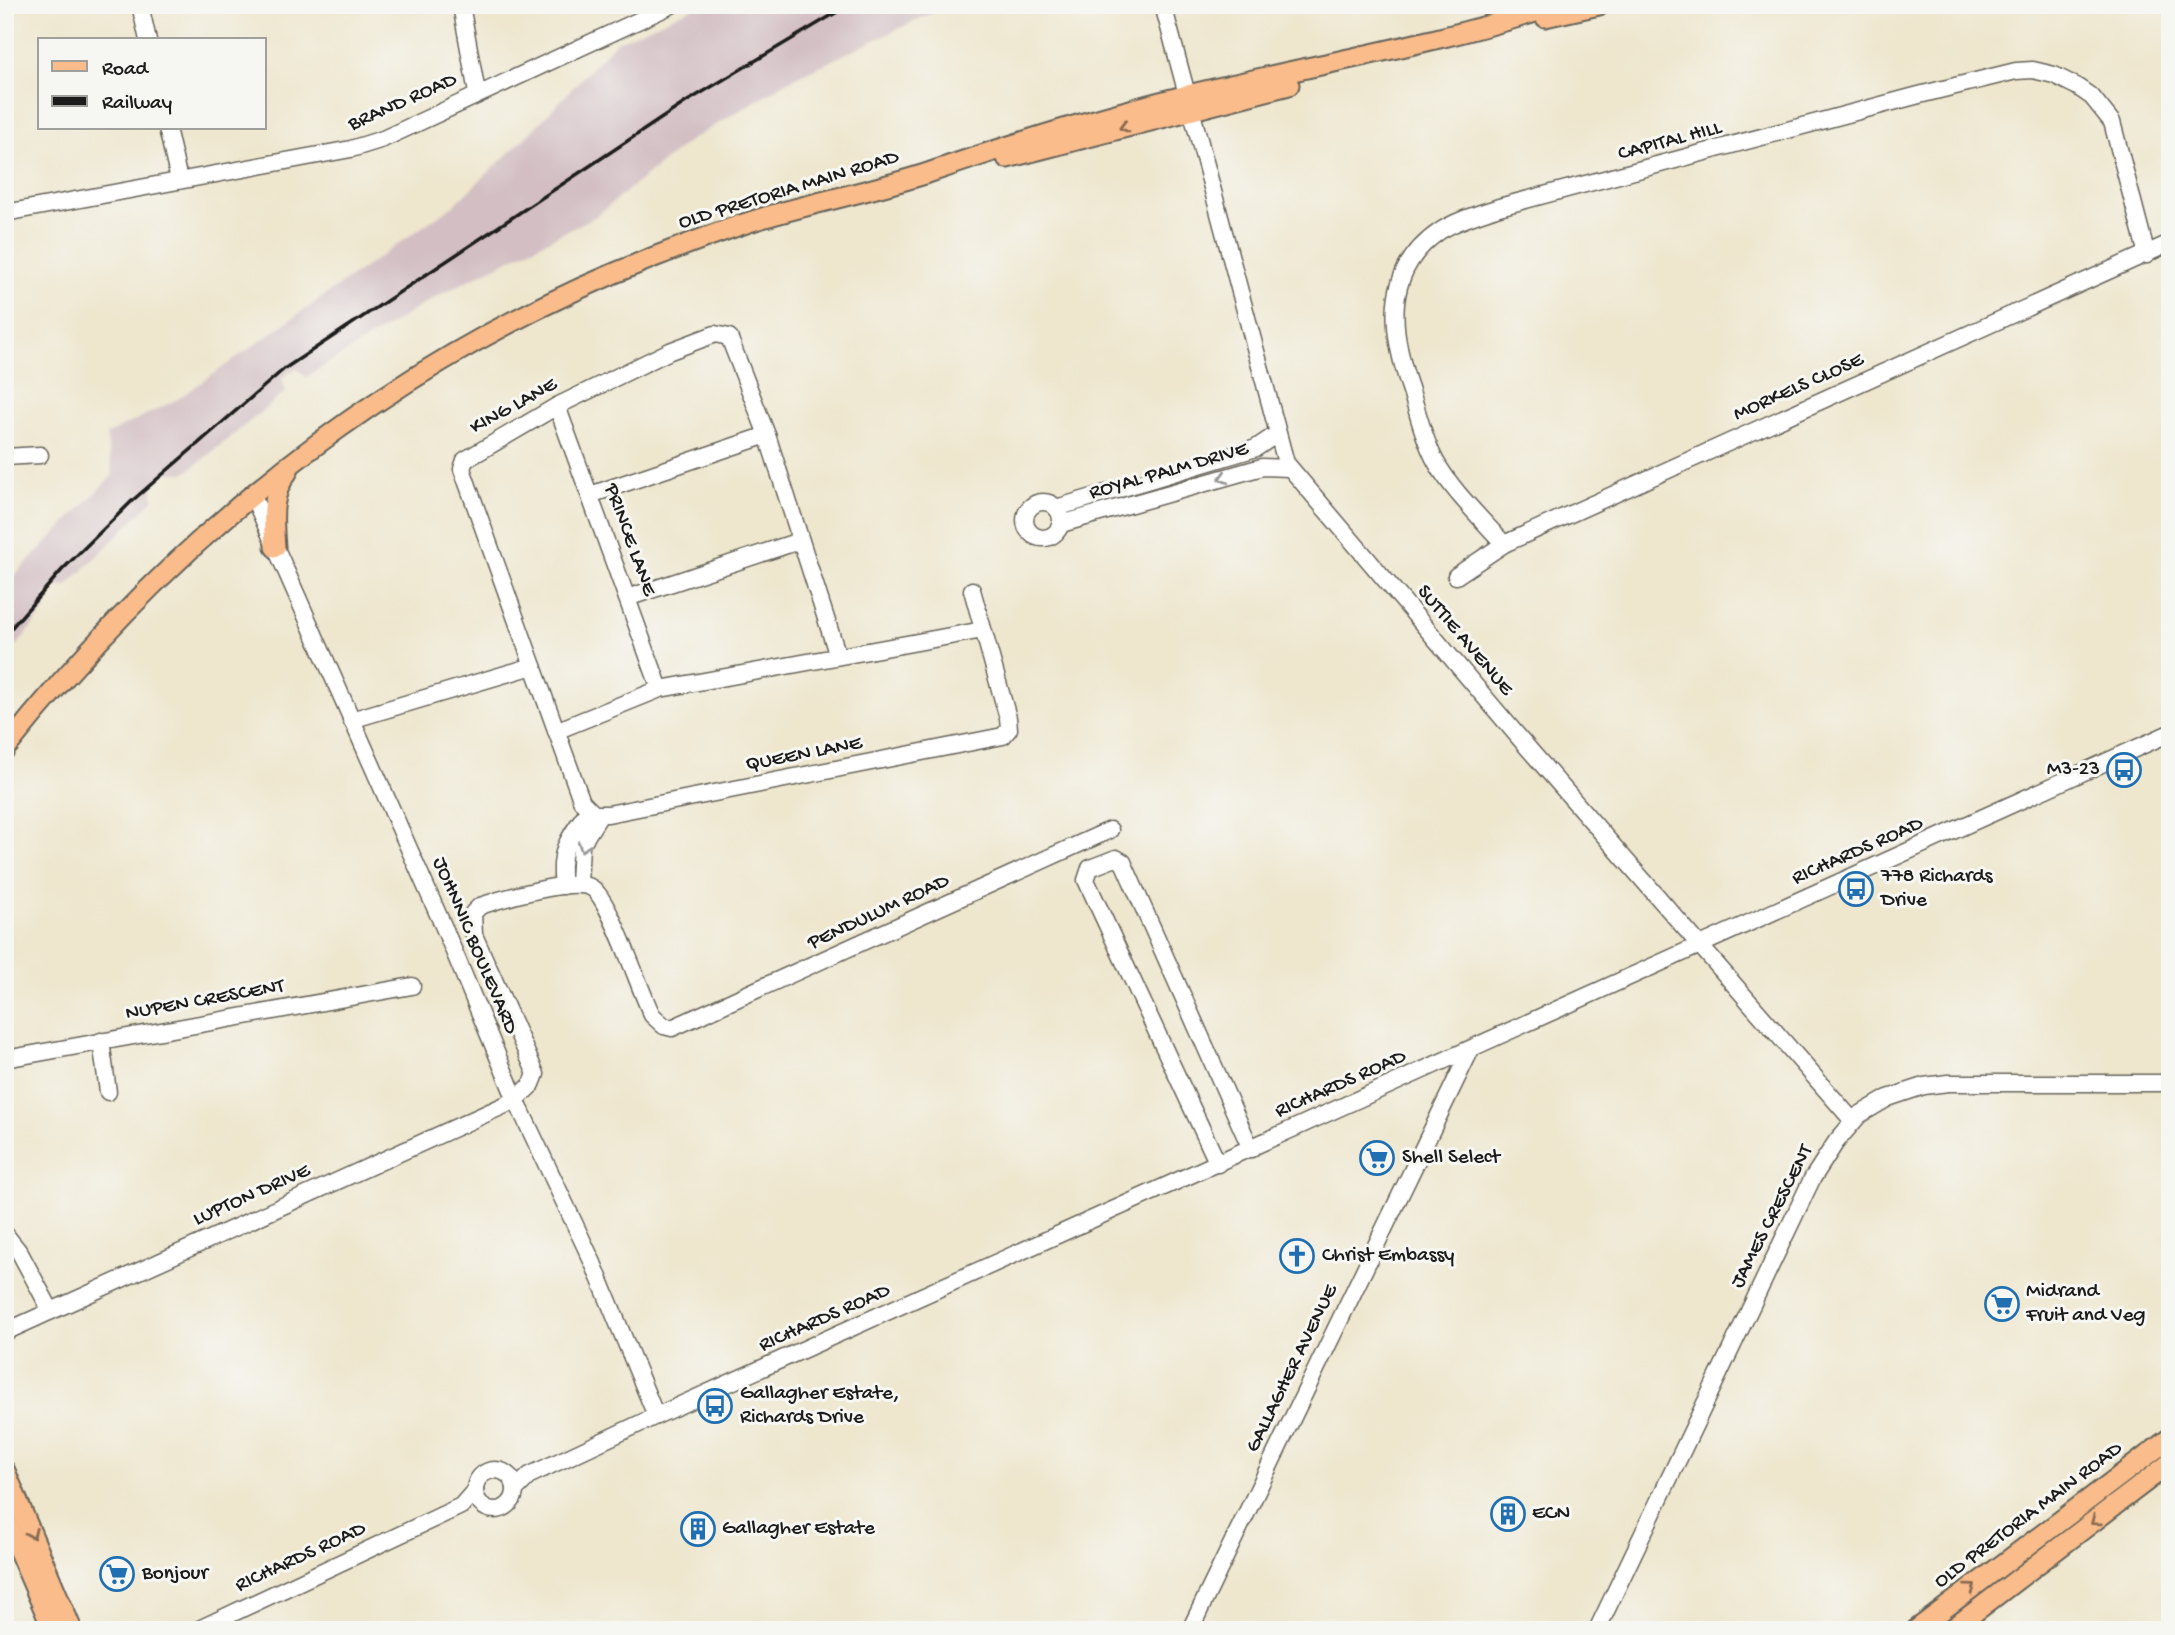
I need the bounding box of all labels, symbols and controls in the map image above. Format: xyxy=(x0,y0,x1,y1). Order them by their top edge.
legend xyxy=(38,38,266,130)
text: Road xyxy=(102,58,150,83)
street label: BRAND ROAD xyxy=(344,68,461,138)
text: Railway xyxy=(102,92,172,117)
street label: CAPITAL HILL xyxy=(1616,116,1726,168)
one-way arrow xyxy=(1118,119,1130,133)
street label: OLD PRETORIA MAIN ROAD xyxy=(676,145,903,236)
street label: MORKELS CLOSE xyxy=(1730,348,1869,428)
street label: KING LANE xyxy=(466,372,563,441)
street label: ROYAL PALM DRIVE xyxy=(1087,437,1252,507)
one-way arrow xyxy=(1217,470,1229,485)
street label: PRINCE LANE xyxy=(597,480,661,600)
street label: SUTTIE AVENUE xyxy=(1410,580,1518,702)
street label: QUEEN LANE xyxy=(744,731,865,779)
bus stop icon: M3-23 xyxy=(2105,751,2143,789)
place label: M3-23 xyxy=(2047,758,2100,783)
street label: RICHARDS ROAD xyxy=(1789,812,1928,892)
one-way arrow xyxy=(577,841,591,853)
street label: JOHNNIC BOULEVARD xyxy=(425,854,523,1038)
place label: 778 Richards Drive xyxy=(1879,865,1994,914)
street label: PENDULUM ROAD xyxy=(803,869,954,957)
bus stop icon: 778 Richards Drive xyxy=(1837,870,1875,908)
street label: NUPEN CRESCENT xyxy=(124,975,287,1027)
street label: RICHARDS ROAD xyxy=(1272,1045,1411,1125)
supermarket icon: Shell Select xyxy=(1358,1139,1396,1177)
street label: JAMES CRESCENT xyxy=(1726,1140,1820,1293)
place label: Shell Select xyxy=(1402,1146,1502,1171)
street label: LUPTON DRIVE xyxy=(190,1159,315,1233)
church icon: Christ Embassy xyxy=(1278,1237,1316,1275)
place label: Christ Embassy xyxy=(1322,1244,1454,1269)
street label: RICHARDS ROAD xyxy=(756,1279,895,1359)
street label: GALLAGHER AVENUE xyxy=(1241,1280,1345,1457)
place label: Midrand Fruit and Veg xyxy=(2025,1280,2146,1329)
supermarket icon: Midrand Fruit and Veg xyxy=(1983,1285,2021,1323)
place label: Gallagher Estate, Richards Drive xyxy=(740,1382,899,1431)
bus stop icon: Gallagher Estate, Richards Drive xyxy=(696,1387,734,1425)
street label: OLD PRETORIA MAIN ROAD xyxy=(1930,1437,2128,1595)
building icon: ECN xyxy=(1489,1495,1527,1533)
place label: ECN xyxy=(1532,1502,1570,1527)
building icon: Gallagher Estate xyxy=(679,1510,717,1548)
one-way arrow xyxy=(2090,1512,2102,1525)
street label: RICHARDS ROAD xyxy=(232,1517,370,1599)
place label: Gallagher Estate xyxy=(722,1517,876,1542)
one-way arrow xyxy=(23,1527,37,1539)
supermarket icon: Bonjour xyxy=(98,1555,136,1593)
place label: Bonjour xyxy=(141,1562,209,1587)
one-way arrow xyxy=(1963,1584,1975,1597)

